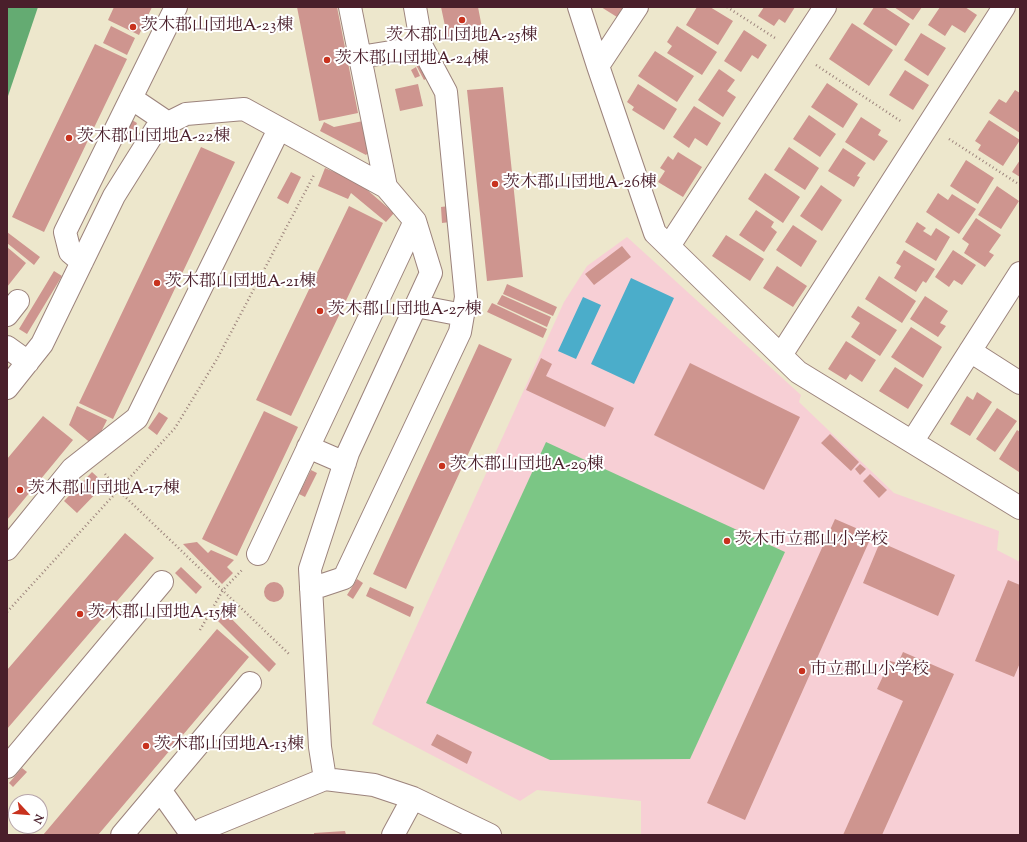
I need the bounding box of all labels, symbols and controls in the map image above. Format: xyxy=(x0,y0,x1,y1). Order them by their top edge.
marker: 茨木郡山団地A-25棟 xyxy=(457,15,467,25)
place label: 茨木郡山団地A-23棟 xyxy=(141,17,293,37)
marker: 茨木郡山団地A-23棟 xyxy=(128,22,138,32)
place label: 茨木郡山団地A-25棟 xyxy=(386,27,538,47)
place label: 茨木郡山団地A-24棟 xyxy=(335,50,489,70)
marker: 茨木郡山団地A-24棟 xyxy=(322,55,332,65)
place label: 茨木郡山団地A-22棟 xyxy=(77,128,230,148)
marker: 茨木郡山団地A-22棟 xyxy=(64,133,74,143)
place label: 茨木郡山団地A-26棟 xyxy=(503,174,657,194)
marker: 茨木郡山団地A-26棟 xyxy=(490,179,500,189)
place label: 茨木郡山団地A-21棟 xyxy=(165,273,316,293)
marker: 茨木郡山団地A-21棟 xyxy=(152,278,162,288)
place label: 茨木郡山団地A-27棟 xyxy=(328,301,482,321)
marker: 茨木郡山団地A-27棟 xyxy=(315,306,325,316)
place label: 茨木郡山団地A-29棟 xyxy=(450,456,604,476)
marker: 茨木郡山団地A-29棟 xyxy=(437,461,447,471)
place label: 茨木郡山団地A-17棟 xyxy=(28,480,180,500)
marker: 茨木郡山団地A-17棟 xyxy=(15,485,25,495)
place label: 茨木市立郡山小学校 xyxy=(735,531,888,551)
marker: 茨木市立郡山小学校 xyxy=(722,536,732,546)
place label: 茨木郡山団地A-15棟 xyxy=(88,604,237,624)
marker: 茨木郡山団地A-15棟 xyxy=(75,609,85,619)
place label: 市立郡山小学校 xyxy=(810,661,929,681)
marker: 市立郡山小学校 xyxy=(797,666,807,676)
place label: 茨木郡山団地A-13棟 xyxy=(154,736,304,756)
marker: 茨木郡山団地A-13棟 xyxy=(141,741,151,751)
north arrow xyxy=(8,794,48,834)
text: N xyxy=(29,811,47,826)

